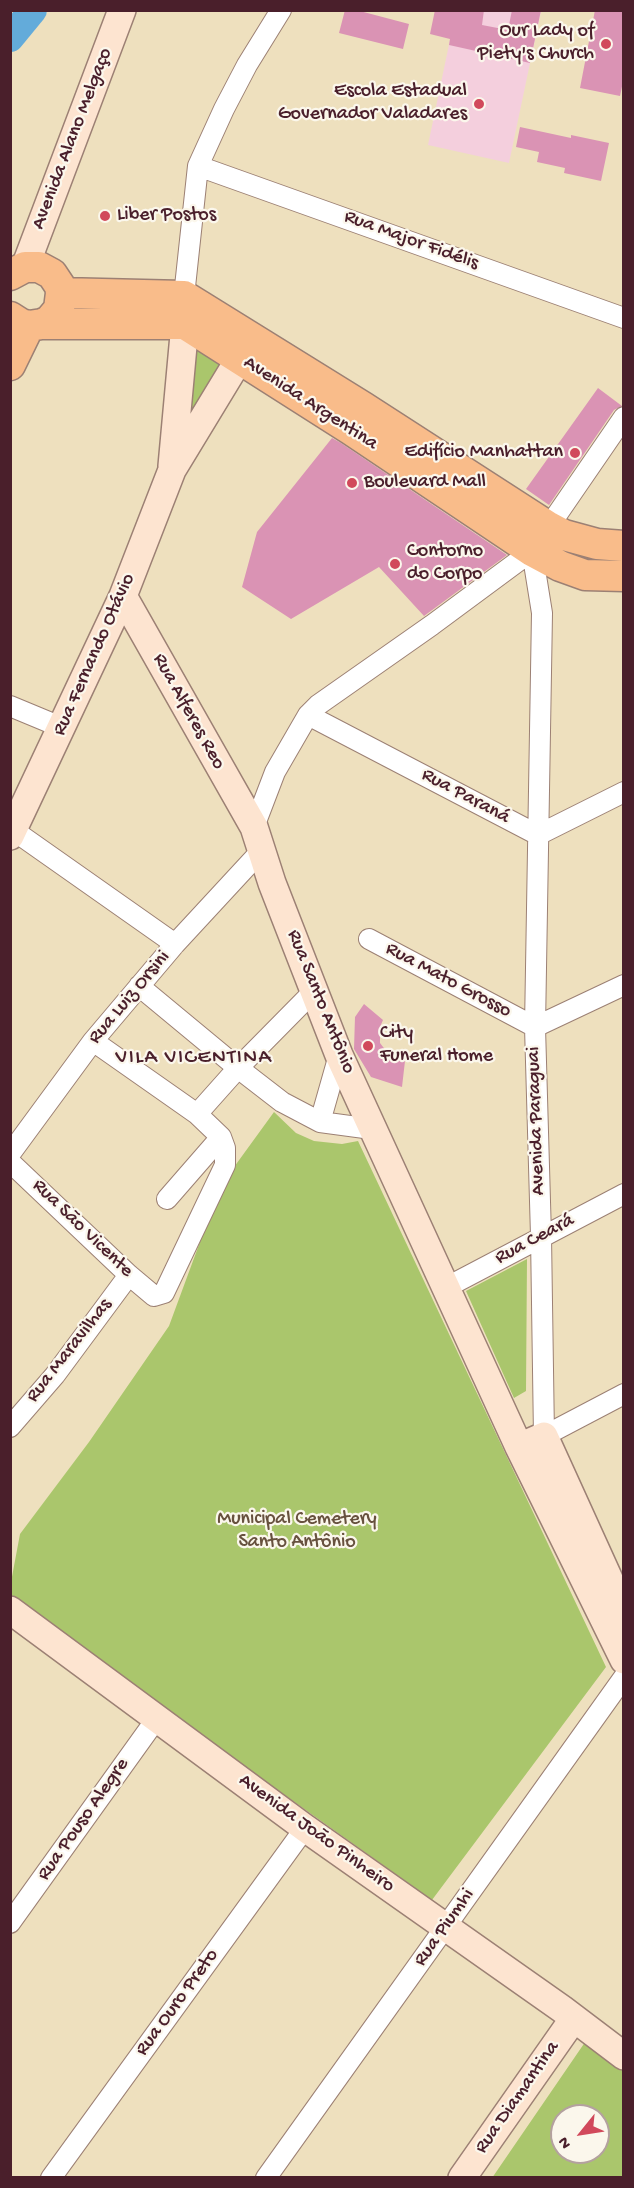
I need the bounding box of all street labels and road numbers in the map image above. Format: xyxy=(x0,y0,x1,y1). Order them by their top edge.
street label: Avenida Alano Melgaço xyxy=(27,45,119,233)
street label: Rua Major Fidélis xyxy=(340,206,482,276)
street label: Avenida Argentina xyxy=(238,352,382,456)
street label: Rua Fernando Otávio xyxy=(48,570,142,740)
street label: Rua Alferes Reo xyxy=(146,650,230,774)
street label: Rua Paraná xyxy=(417,764,513,830)
street label: Rua Santo Antônio xyxy=(280,927,360,1077)
street label: Rua Mato Grosso xyxy=(381,938,515,1024)
street label: Rua Luiz Orsini xyxy=(84,946,176,1050)
street label: Avenida Paraguai xyxy=(522,1046,552,1196)
street label: Rua São Vicente xyxy=(26,1175,138,1283)
street label: Rua Ceará xyxy=(491,1209,579,1271)
street label: Rua Maravilhas xyxy=(22,1294,118,1408)
street label: Rua Pouso Alegre xyxy=(33,1754,135,1886)
street label: Avenida João Pinheiro xyxy=(233,1769,399,1899)
street label: Rua Piumhi xyxy=(409,1884,481,1972)
street label: Rua Ouro Preto xyxy=(131,1945,225,2061)
street label: Rua Diamantina xyxy=(470,2037,566,2159)

